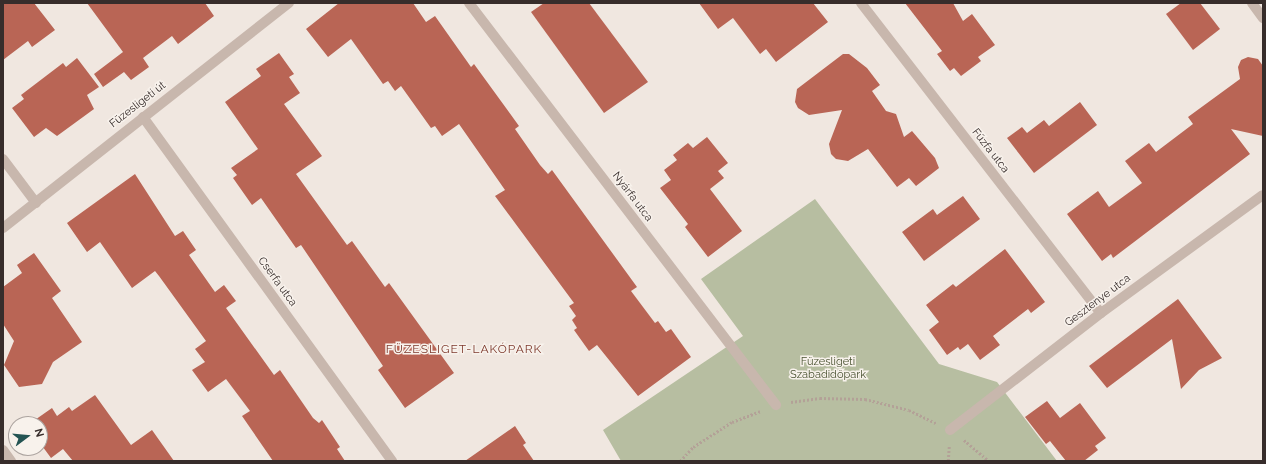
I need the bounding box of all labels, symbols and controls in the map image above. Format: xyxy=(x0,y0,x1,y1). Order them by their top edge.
street label: Füzesligeti út xyxy=(107,79,169,131)
street label: Fűzfa utca xyxy=(969,126,1011,176)
street label: Nyárfa utca xyxy=(609,170,655,224)
street label: Cserfa utca xyxy=(255,255,299,309)
street label: Gesztenye utca xyxy=(1063,272,1133,330)
district label: FÜZESLIGET-LAKÓPARK xyxy=(386,343,542,357)
park label: Füzesligeti Szabadidőpark xyxy=(790,356,866,382)
north arrow xyxy=(8,416,48,456)
text: N xyxy=(32,427,46,439)

